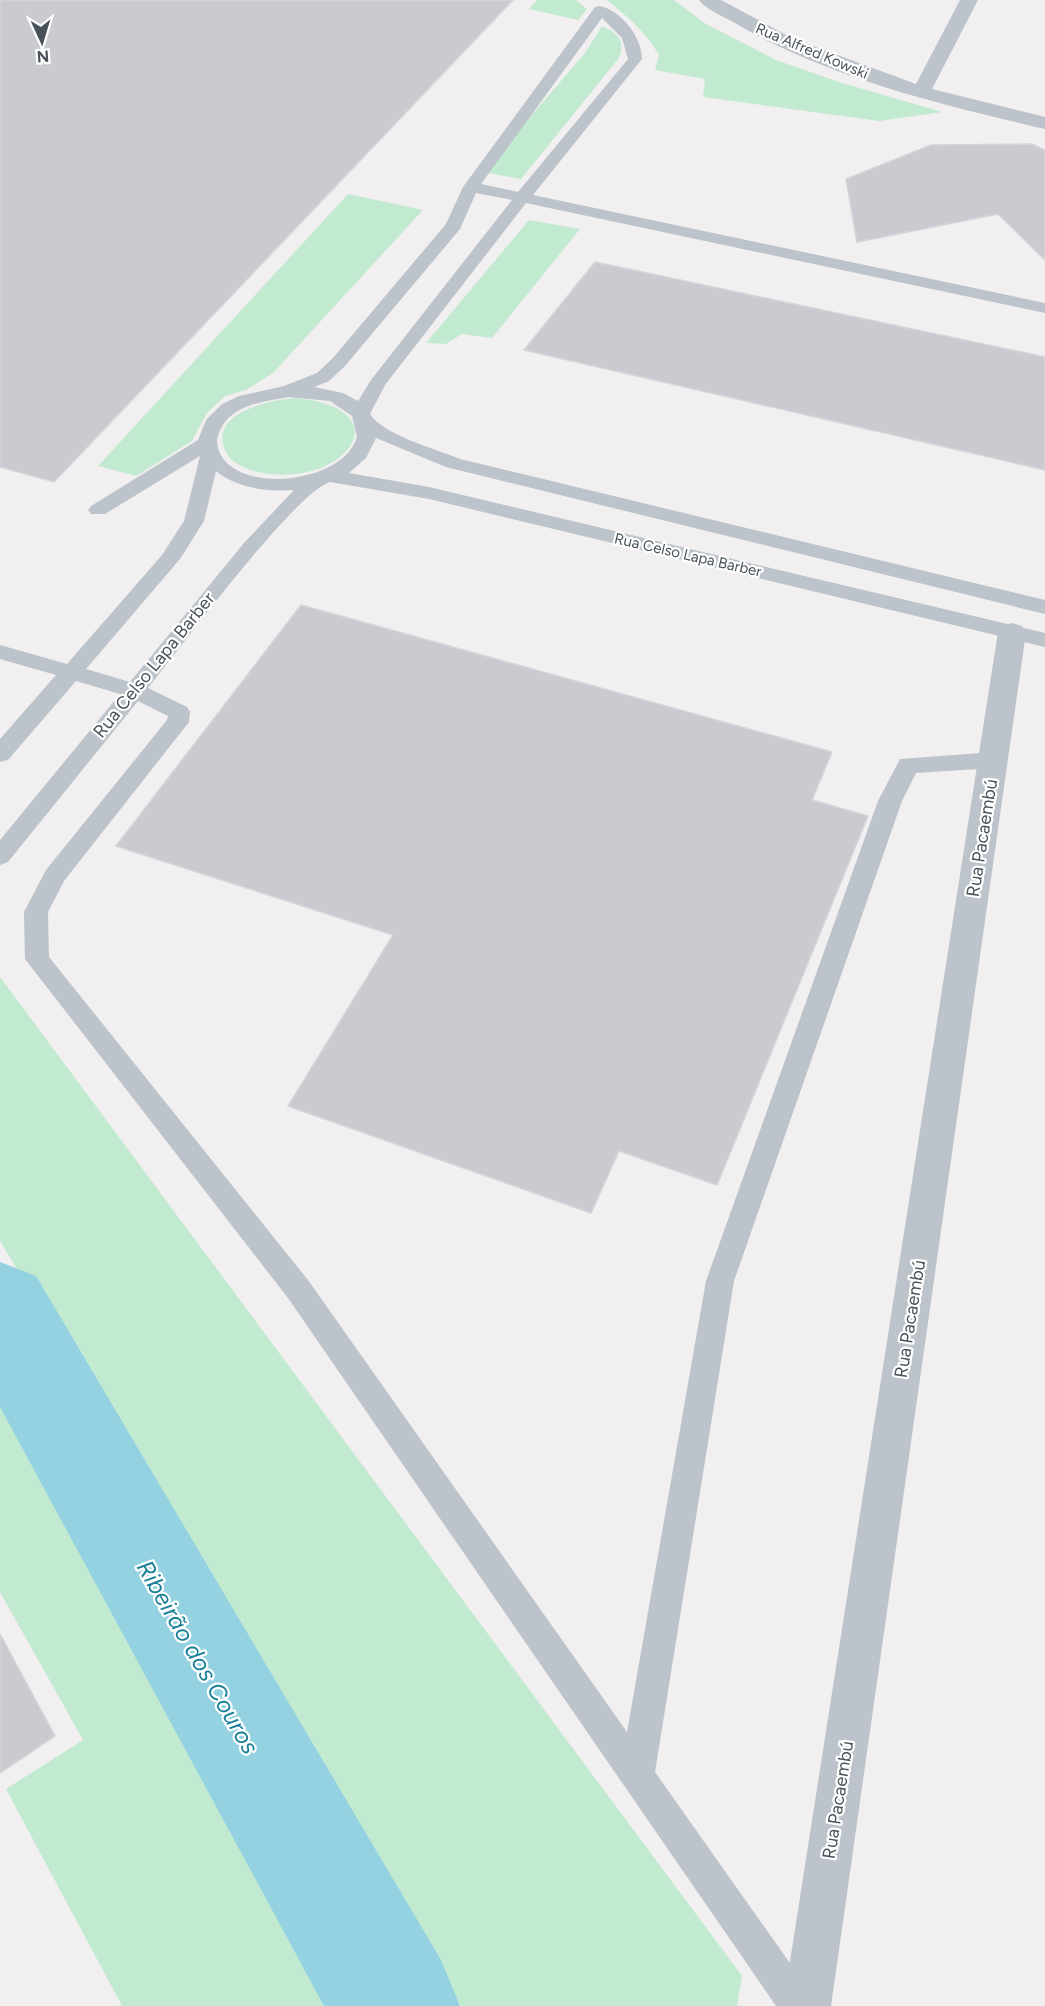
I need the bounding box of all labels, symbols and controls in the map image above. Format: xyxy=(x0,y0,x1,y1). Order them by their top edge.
north arrow xyxy=(12,12,72,72)
street label: Rua Alfred Kowski xyxy=(753,19,871,83)
text: N xyxy=(36,47,50,66)
street label: Rua Celso Lapa Barber xyxy=(613,529,763,581)
street label: Rua Celso Lapa Barber xyxy=(89,588,219,742)
street label: Rua Pacaembú xyxy=(962,778,1002,898)
street label: Rua Pacaembú xyxy=(890,1259,930,1379)
water label: Ribeirão dos Couros xyxy=(131,1555,265,1759)
street label: Rua Pacaembú xyxy=(818,1740,858,1860)

